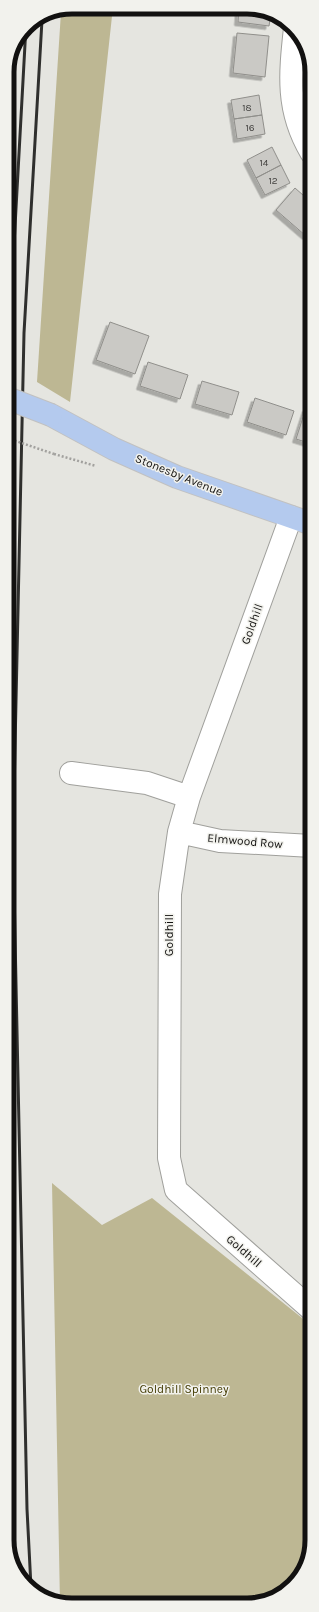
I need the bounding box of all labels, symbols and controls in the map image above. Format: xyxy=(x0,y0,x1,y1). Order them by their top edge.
house number: 18 xyxy=(242,102,252,114)
house number: 16 xyxy=(245,122,255,134)
house number: 14 xyxy=(260,157,269,169)
house number: 12 xyxy=(268,175,278,187)
street label: Stonesby Avenue xyxy=(133,451,225,499)
street label: Goldhill xyxy=(238,602,266,646)
street label: Elmwood Row xyxy=(207,831,284,851)
street label: Goldhill xyxy=(162,914,176,956)
street label: Goldhill xyxy=(223,1232,265,1270)
park label: Goldhill Spinney xyxy=(139,1382,229,1396)

